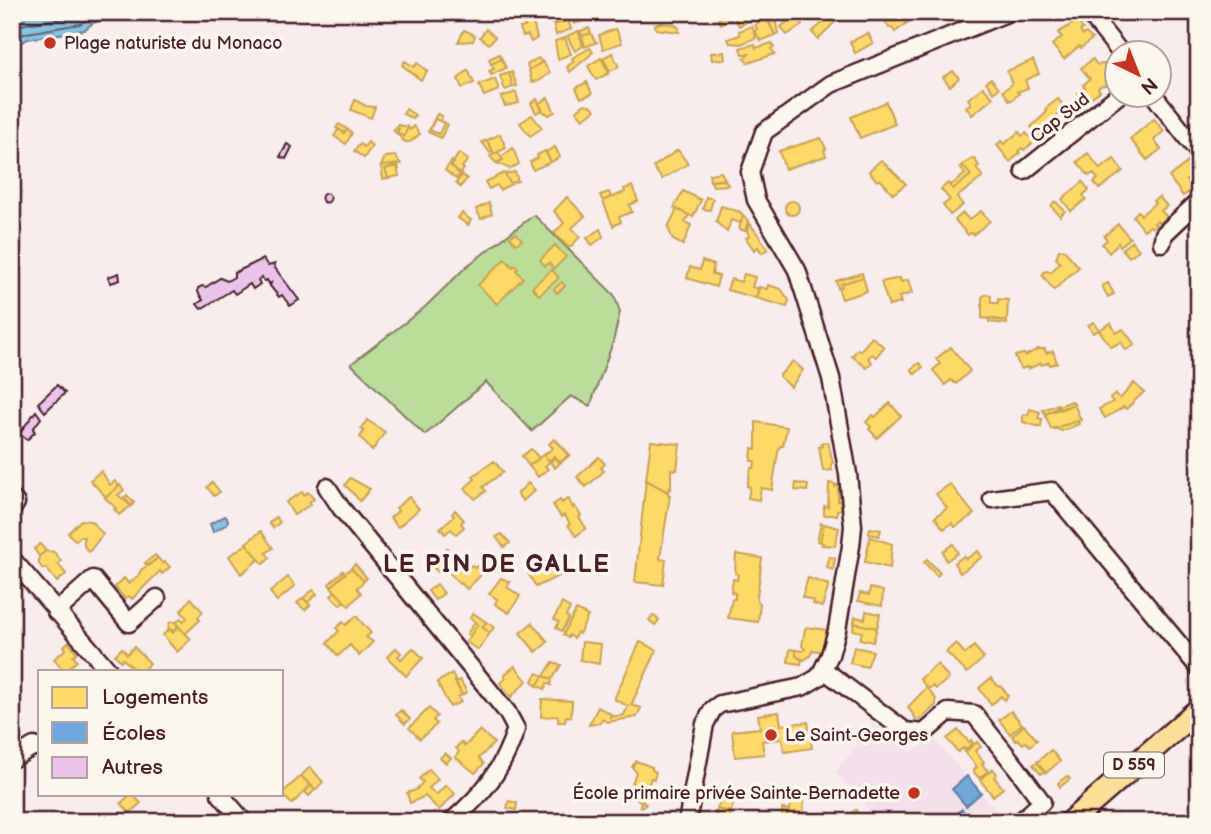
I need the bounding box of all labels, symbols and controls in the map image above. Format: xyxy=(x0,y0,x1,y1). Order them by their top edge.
place label: Plage naturiste du Monaco xyxy=(64,33,282,54)
marker: Plage naturiste du Monaco xyxy=(42,35,58,51)
north arrow xyxy=(1102,38,1172,108)
text: N xyxy=(1136,72,1162,99)
street label: Cap Sud xyxy=(1026,88,1094,148)
district label: LE PIN DE GALLE xyxy=(383,550,611,579)
legend xyxy=(38,670,284,796)
text: Logements xyxy=(102,685,208,710)
text: Écoles xyxy=(102,721,166,746)
place label: Le Saint-Georges xyxy=(785,725,928,746)
marker: Le Saint-Georges xyxy=(763,727,779,743)
road number: D 559 xyxy=(1104,752,1164,778)
text: Autres xyxy=(102,755,163,780)
place label: École primaire privée Sainte-Bernadette xyxy=(573,781,900,804)
marker: École primaire privée Sainte-Bernadette xyxy=(906,785,922,801)

